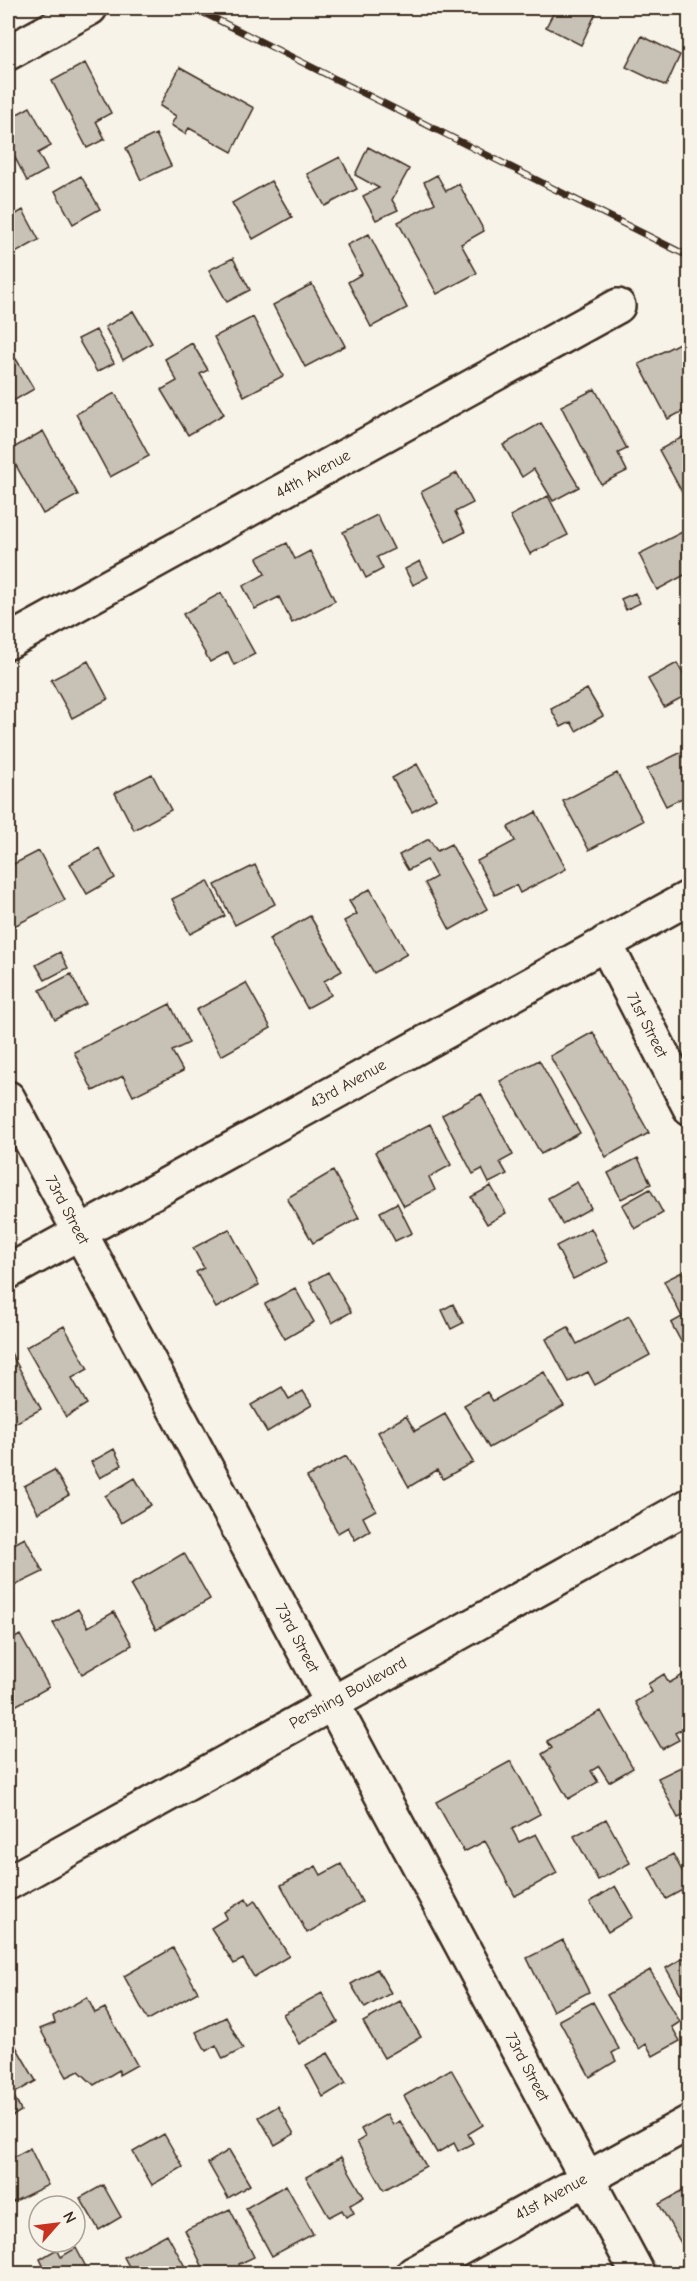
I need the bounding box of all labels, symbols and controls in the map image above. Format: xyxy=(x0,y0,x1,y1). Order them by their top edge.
street label: 44th Avenue xyxy=(272,446,354,502)
street label: 71st Street xyxy=(623,989,671,1061)
street label: 43rd Avenue xyxy=(307,1056,389,1112)
street label: 73rd Street xyxy=(41,1172,93,1248)
street label: 73rd Street xyxy=(271,1600,323,1676)
street label: Pershing Boulevard xyxy=(286,1653,410,1733)
street label: 73rd Street xyxy=(501,2029,553,2105)
street label: 41st Avenue xyxy=(512,2170,590,2224)
north arrow xyxy=(27,2194,87,2254)
text: N xyxy=(59,2209,80,2226)

